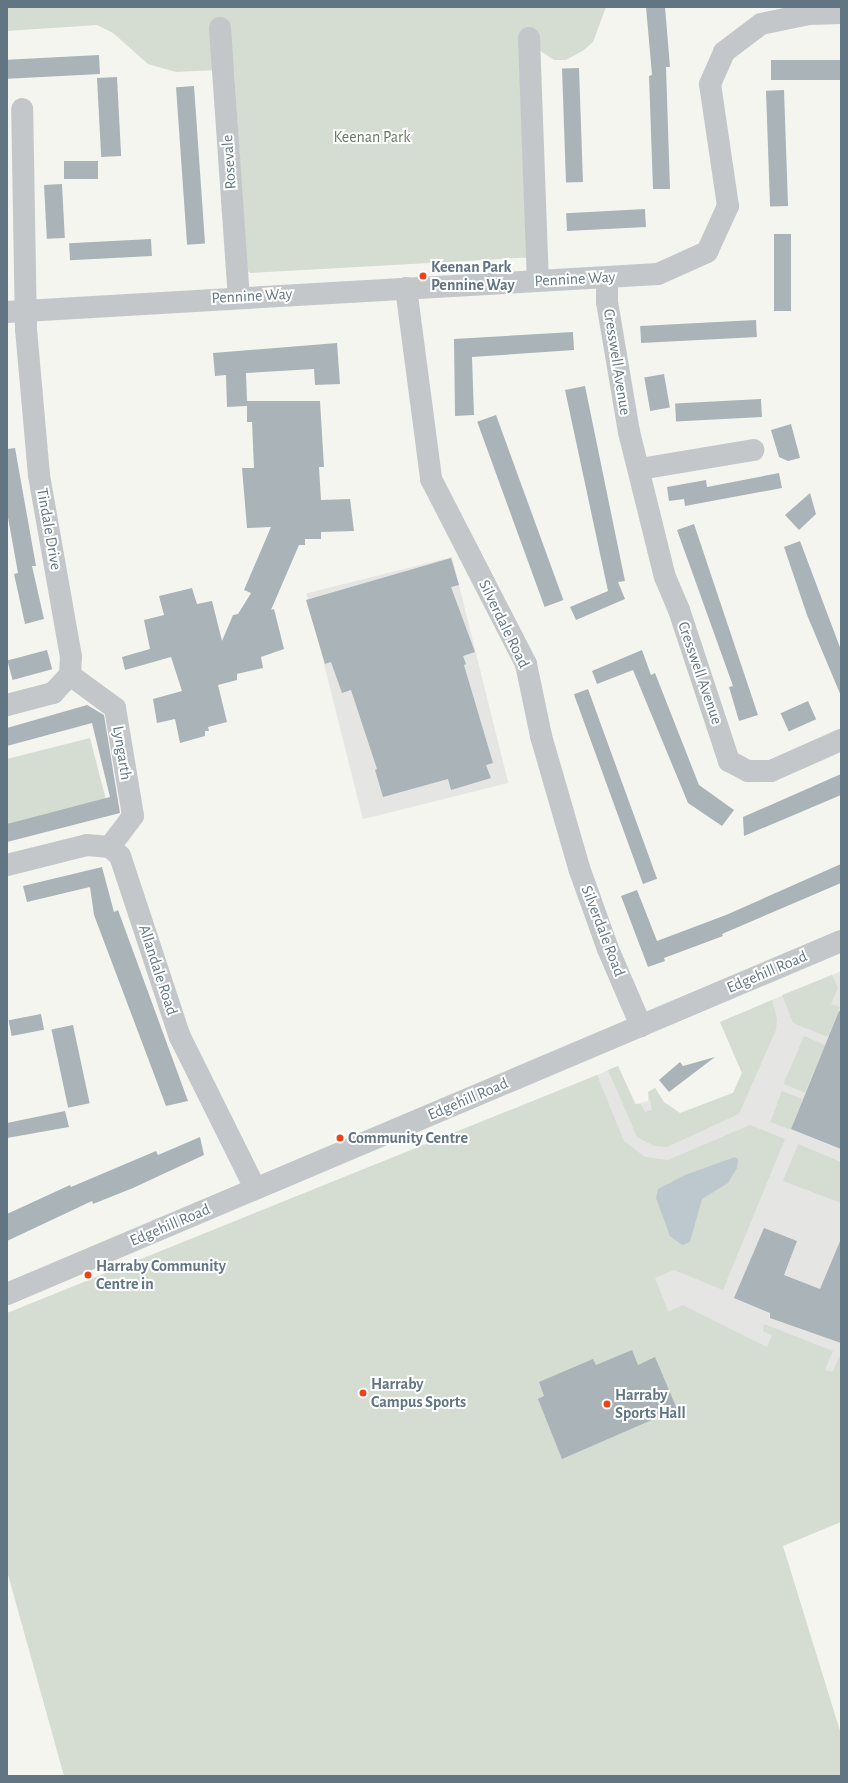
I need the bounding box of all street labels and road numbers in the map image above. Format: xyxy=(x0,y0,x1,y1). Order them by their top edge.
street label: Rosevale xyxy=(218,134,240,190)
street label: Pennine Way xyxy=(534,267,616,291)
street label: Pennine Way xyxy=(211,284,293,308)
street label: Cresswell Avenue xyxy=(599,307,635,417)
street label: Tindale Drive xyxy=(32,487,66,571)
street label: Silverdale Road xyxy=(474,577,534,671)
street label: Cresswell Avenue xyxy=(673,619,727,727)
street label: Lyngarth xyxy=(108,724,136,782)
street label: Silverdale Road xyxy=(577,883,629,979)
street label: Allandale Road xyxy=(134,922,182,1018)
street label: Edgehill Road xyxy=(724,946,810,998)
street label: Edgehill Road xyxy=(425,1073,511,1125)
street label: Edgehill Road xyxy=(127,1199,213,1251)

